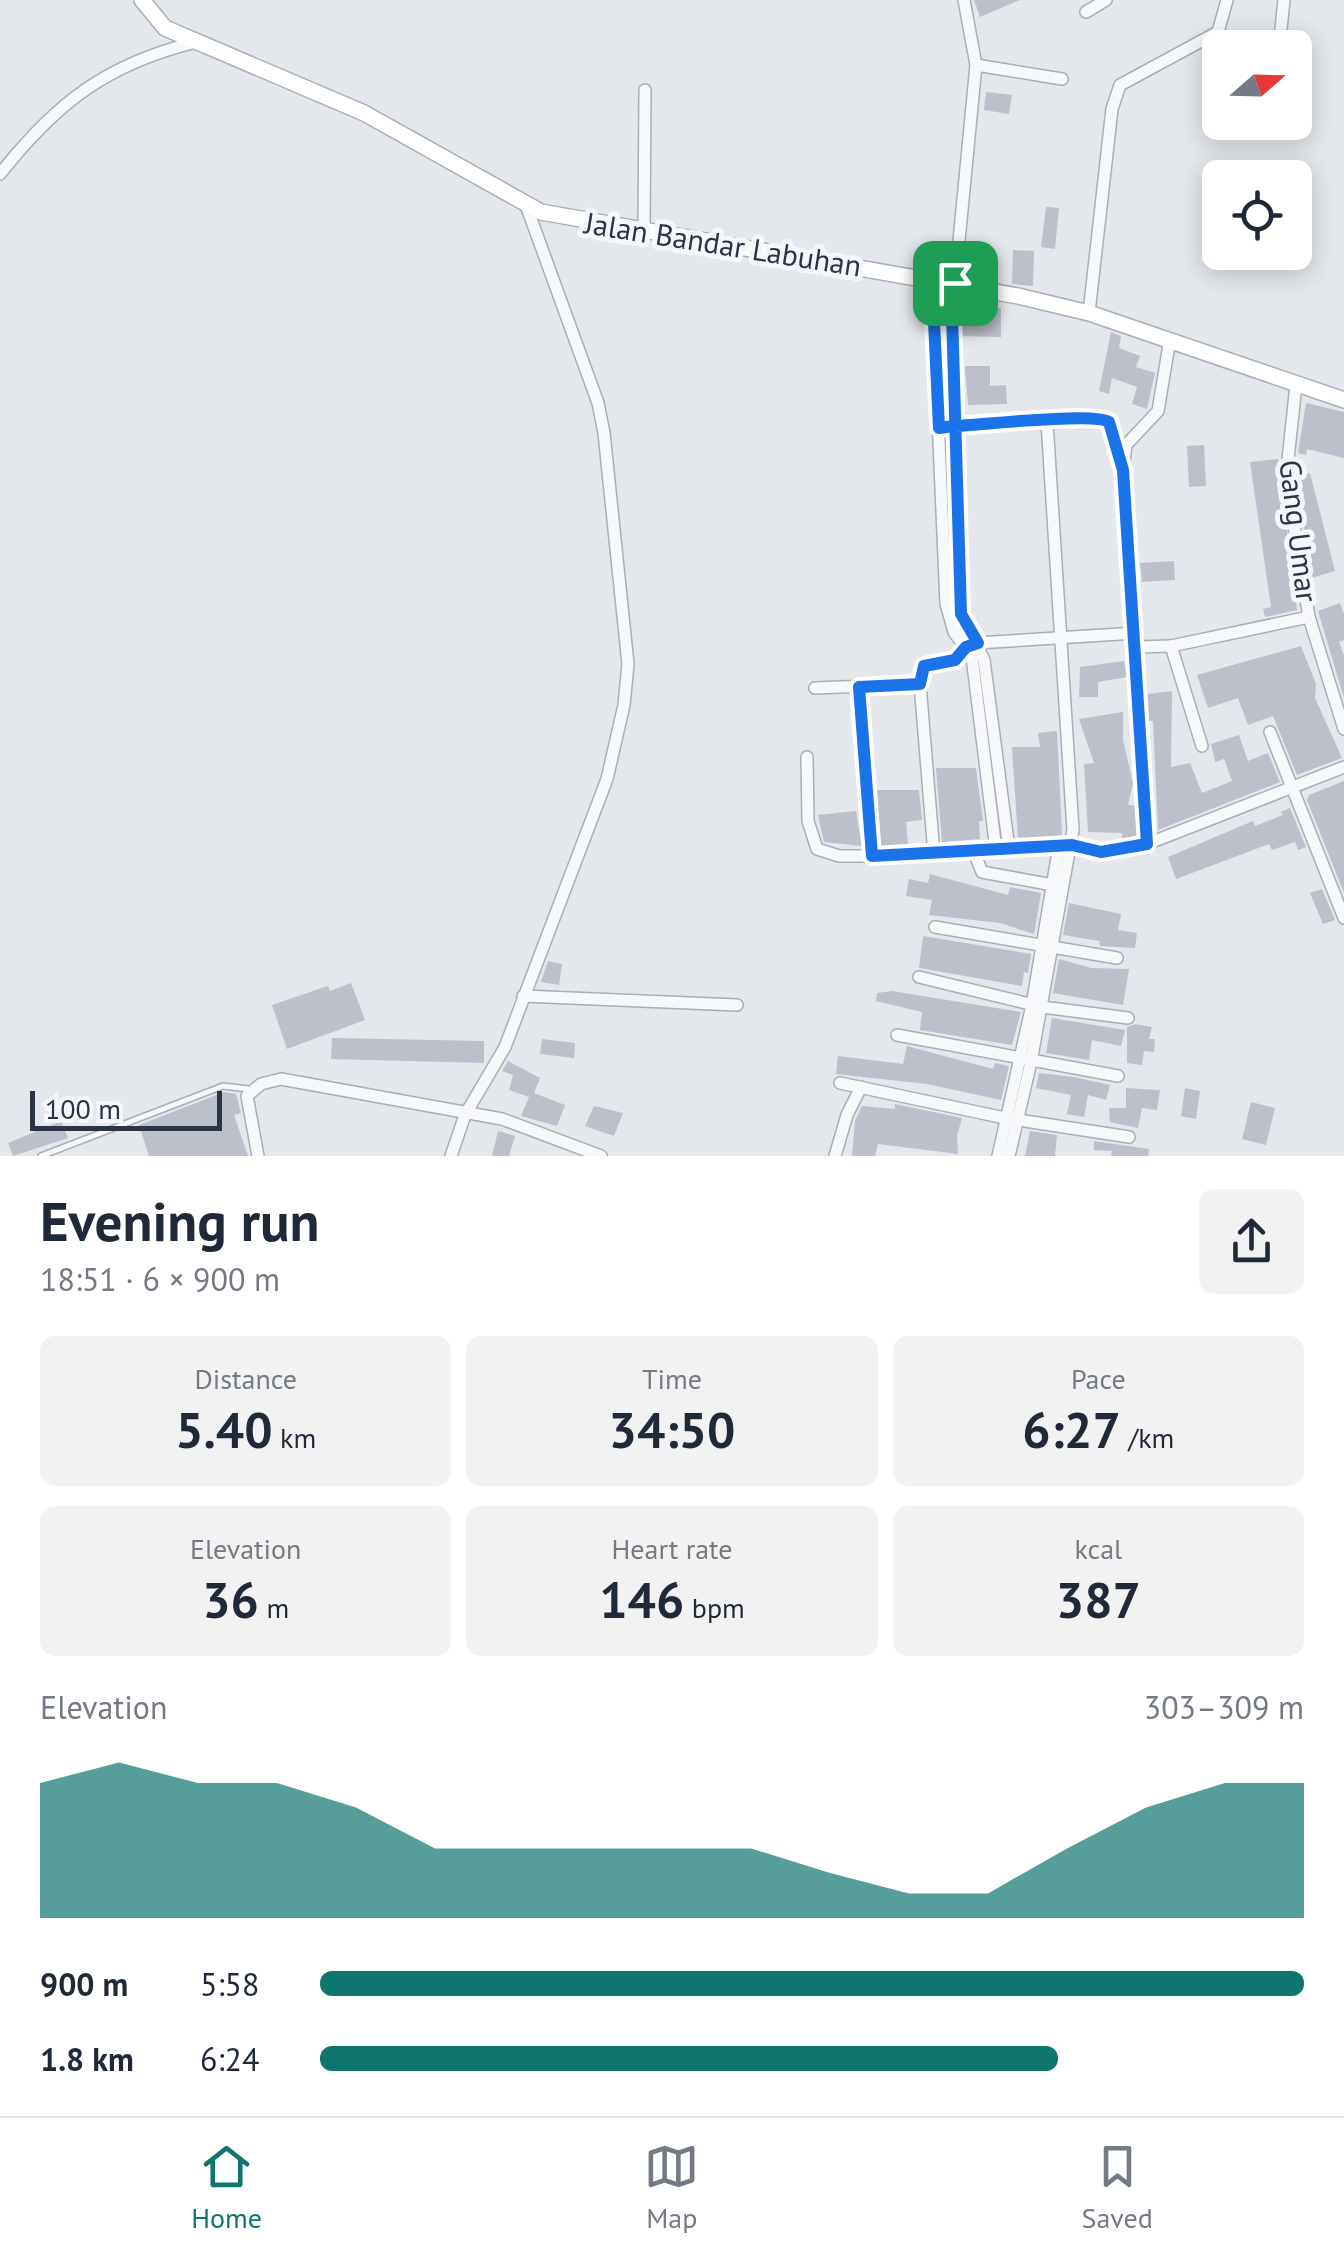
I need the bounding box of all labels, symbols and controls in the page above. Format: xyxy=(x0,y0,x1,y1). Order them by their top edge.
north arrow xyxy=(1202,30,1312,140)
map controls xyxy=(1202,30,1312,270)
button: locate xyxy=(1202,160,1312,270)
street label: Jalan Bandar Labuhan xyxy=(580,202,864,285)
pin xyxy=(913,241,998,326)
icon: arrive xyxy=(928,256,983,311)
street label: Gang Umar xyxy=(1271,458,1328,604)
scale bar xyxy=(30,1086,222,1130)
text: 100 m xyxy=(45,1090,121,1127)
text: Evening run xyxy=(40,1185,320,1256)
button: share xyxy=(1199,1189,1304,1294)
text: 18:51 · 6 × 900 m xyxy=(40,1258,280,1300)
text: Distance xyxy=(194,1360,297,1397)
text: Time xyxy=(642,1360,702,1397)
text: Pace xyxy=(1071,1360,1126,1397)
text: 5.40 xyxy=(175,1397,273,1462)
text: 34:50 xyxy=(609,1397,735,1462)
text: 6:27 xyxy=(1022,1397,1121,1462)
text: km xyxy=(273,1419,316,1456)
text: /km xyxy=(1121,1419,1174,1456)
text: Elevation xyxy=(190,1530,301,1567)
text: Heart rate xyxy=(611,1530,733,1567)
text: kcal xyxy=(1074,1530,1122,1567)
text: 36 xyxy=(202,1567,259,1632)
text: 146 xyxy=(599,1567,684,1632)
text: 387 xyxy=(1056,1567,1141,1632)
text: m xyxy=(259,1589,289,1626)
text: bpm xyxy=(684,1589,745,1626)
text: Elevation xyxy=(40,1686,167,1728)
text: 303–309 m xyxy=(1144,1686,1304,1728)
text: 900 m xyxy=(40,1963,128,2005)
text: 5:58 xyxy=(200,1963,259,2005)
text: 1.8 km xyxy=(40,2038,134,2080)
text: 6:24 xyxy=(200,2038,259,2080)
tab: Home xyxy=(191,2139,262,2236)
tab: Map xyxy=(644,2139,699,2236)
tab: Saved xyxy=(1082,2139,1153,2236)

